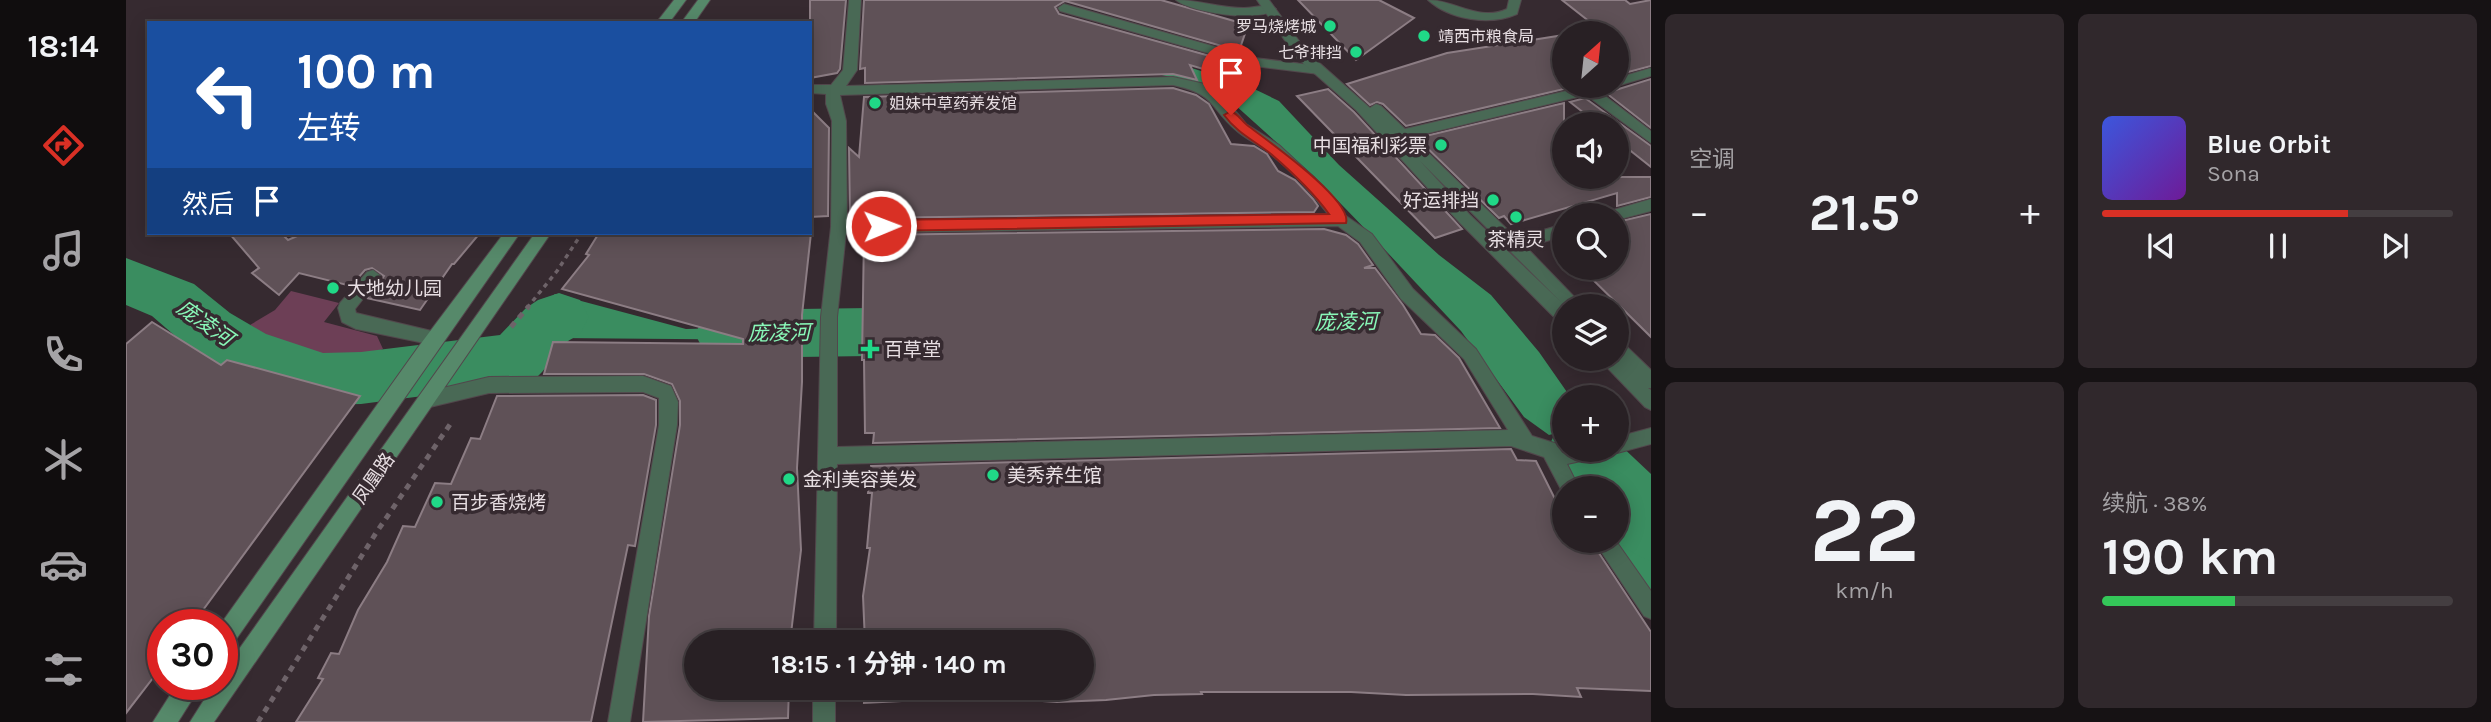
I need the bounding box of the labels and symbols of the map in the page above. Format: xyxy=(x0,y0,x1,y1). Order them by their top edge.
place label: 罗马烧烤城 xyxy=(1236,17,1316,36)
marker: 罗马烧烤城 xyxy=(1322,18,1338,34)
north arrow xyxy=(1552,21,1629,98)
place label: 靖西市粮食局 xyxy=(1438,27,1534,46)
marker: 靖西市粮食局 xyxy=(1416,28,1432,44)
pin xyxy=(1201,43,1261,115)
place label: 七爷排挡 xyxy=(1278,43,1342,62)
marker: 七爷排挡 xyxy=(1348,44,1364,60)
place label: 姐妹中草药养发馆 xyxy=(889,94,1017,113)
marker: 姐妹中草药养发馆 xyxy=(867,95,883,111)
place label: 中国福利彩票 xyxy=(1313,135,1427,157)
marker: 中国福利彩票 xyxy=(1433,137,1449,153)
position arrow xyxy=(844,189,918,263)
place label: 好运排挡 xyxy=(1403,190,1479,212)
marker: 好运排挡 xyxy=(1485,192,1501,208)
marker: 茶精灵 xyxy=(1508,209,1524,225)
place label: 茶精灵 xyxy=(1487,229,1545,251)
place label: 大地幼儿园 xyxy=(347,278,442,300)
marker: 大地幼儿园 xyxy=(325,280,341,296)
water label: 庞凌河 xyxy=(172,295,241,353)
water label: 庞凌河 xyxy=(1314,309,1382,335)
water label: 庞凌河 xyxy=(747,320,815,346)
place label: 百草堂 xyxy=(884,339,941,361)
marker: 百草堂 xyxy=(862,341,878,357)
street label: 凤凰路 xyxy=(348,449,399,508)
place label: 美秀养生馆 xyxy=(1007,465,1102,487)
marker: 美秀养生馆 xyxy=(985,467,1001,483)
place label: 金利美容美发 xyxy=(803,469,917,491)
marker: 金利美容美发 xyxy=(781,471,797,487)
place label: 百步香烧烤 xyxy=(451,492,546,514)
marker: 百步香烧烤 xyxy=(429,494,445,510)
speed limit sign: 30 xyxy=(147,609,238,700)

